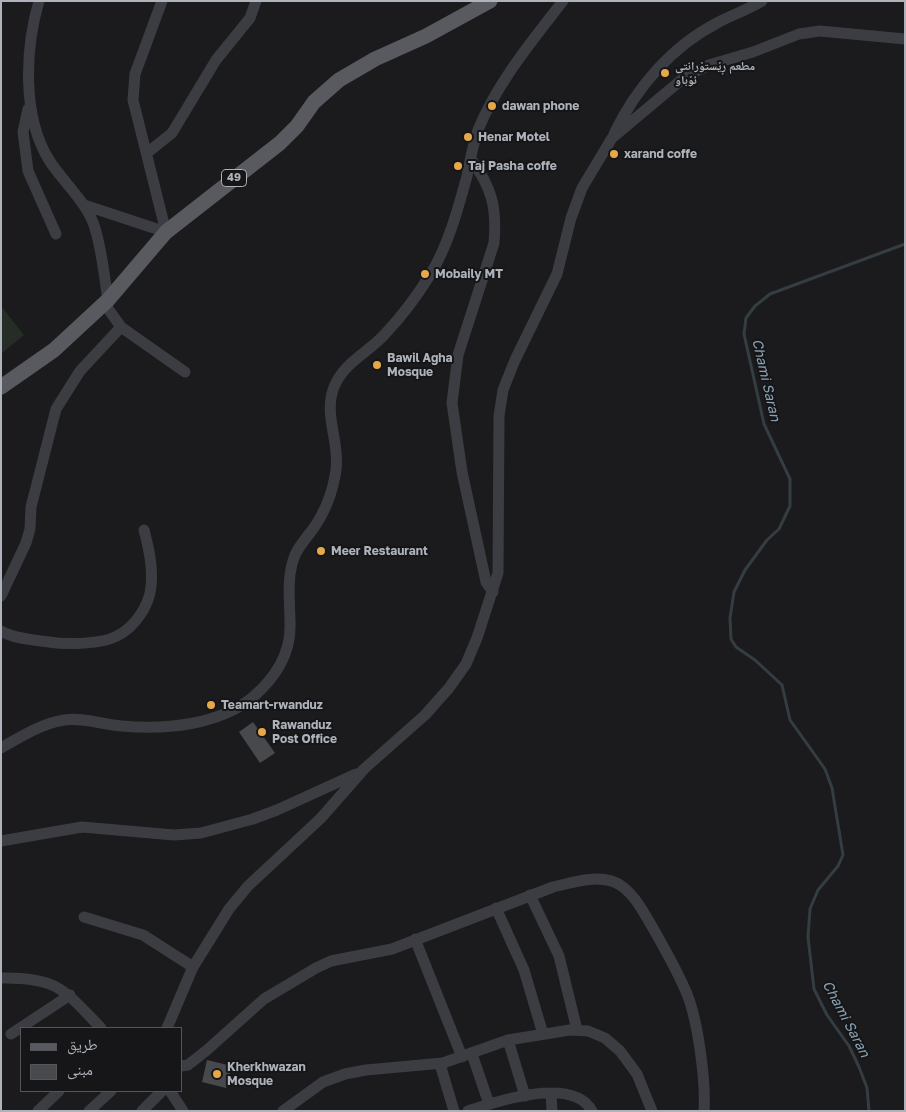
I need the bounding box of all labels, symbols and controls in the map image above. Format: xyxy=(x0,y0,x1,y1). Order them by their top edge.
place label: مطعم ڕێستۆرانتی ئۆباو xyxy=(675,59,755,87)
marker: مطعم ڕێستۆرانتی ئۆباو xyxy=(659,67,671,79)
place label: dawan phone xyxy=(502,99,579,113)
marker: dawan phone xyxy=(486,100,498,112)
place label: Henar Motel xyxy=(478,130,550,144)
marker: Henar Motel xyxy=(462,131,474,143)
place label: xarand coffe xyxy=(624,147,697,161)
marker: xarand coffe xyxy=(608,148,620,160)
place label: Taj Pasha coffe xyxy=(468,159,557,173)
marker: Taj Pasha coffe xyxy=(452,160,464,172)
road number: 49 xyxy=(222,170,246,187)
place label: Mobaily MT xyxy=(435,267,503,281)
marker: Mobaily MT xyxy=(419,268,431,280)
water label: Chami Saran xyxy=(748,337,784,423)
place label: Bawil Agha Mosque xyxy=(387,351,453,379)
marker: Bawil Agha Mosque xyxy=(371,359,383,371)
place label: Meer Restaurant xyxy=(331,544,428,558)
marker: Meer Restaurant xyxy=(315,545,327,557)
place label: Teamart-rwanduz xyxy=(221,698,323,712)
marker: Teamart-rwanduz xyxy=(205,699,217,711)
place label: Rawanduz Post Office xyxy=(272,718,337,746)
marker: Rawanduz Post Office xyxy=(256,726,268,738)
water label: Chami Saran xyxy=(819,978,873,1060)
legend xyxy=(20,1027,182,1092)
text: طريق xyxy=(67,1035,98,1053)
text: مبنى xyxy=(67,1060,93,1078)
place label: Kherkhwazan Mosque xyxy=(227,1060,306,1088)
marker: Kherkhwazan Mosque xyxy=(211,1068,223,1080)

